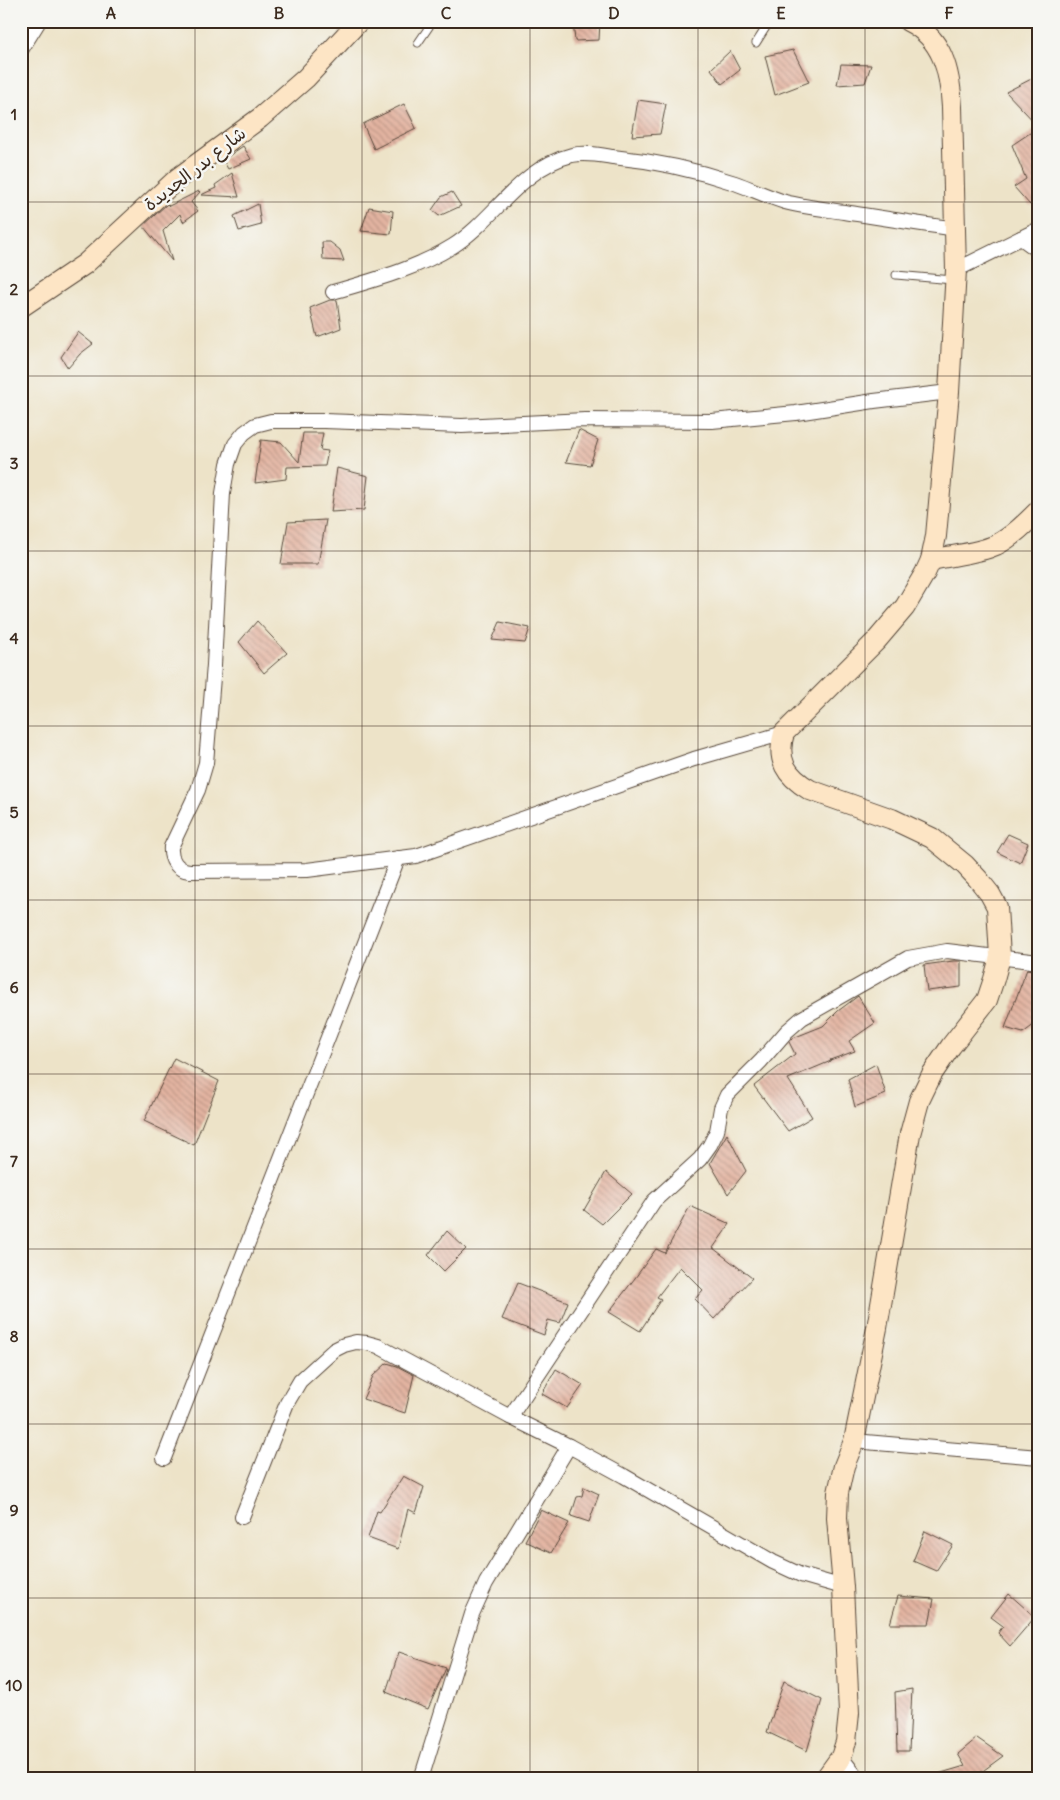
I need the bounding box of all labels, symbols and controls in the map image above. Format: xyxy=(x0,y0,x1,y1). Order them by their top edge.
text: A xyxy=(106,3,116,23)
text: B xyxy=(274,3,285,23)
text: C xyxy=(441,3,452,23)
text: D xyxy=(608,3,620,23)
text: E xyxy=(776,3,786,23)
text: F xyxy=(944,3,954,23)
text: 1 xyxy=(11,104,17,124)
street label: شارع بدر الجديدة xyxy=(139,122,251,216)
text: 2 xyxy=(10,279,19,299)
text: 3 xyxy=(9,453,19,473)
text: 4 xyxy=(9,628,19,648)
text: 5 xyxy=(9,802,19,822)
text: 6 xyxy=(9,977,19,997)
text: 7 xyxy=(10,1151,18,1171)
text: 8 xyxy=(9,1326,19,1346)
text: 9 xyxy=(9,1500,19,1520)
text: 10 xyxy=(6,1675,22,1695)

